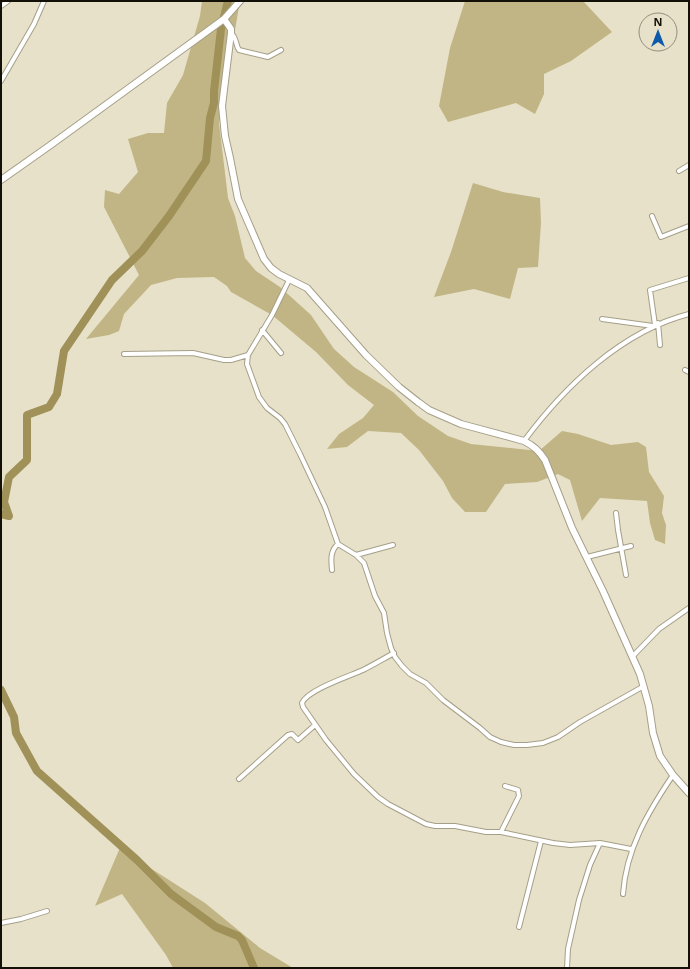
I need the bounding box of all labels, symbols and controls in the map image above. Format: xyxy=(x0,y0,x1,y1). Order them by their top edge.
north arrow xyxy=(638,12,678,52)
text: N xyxy=(654,14,662,29)

